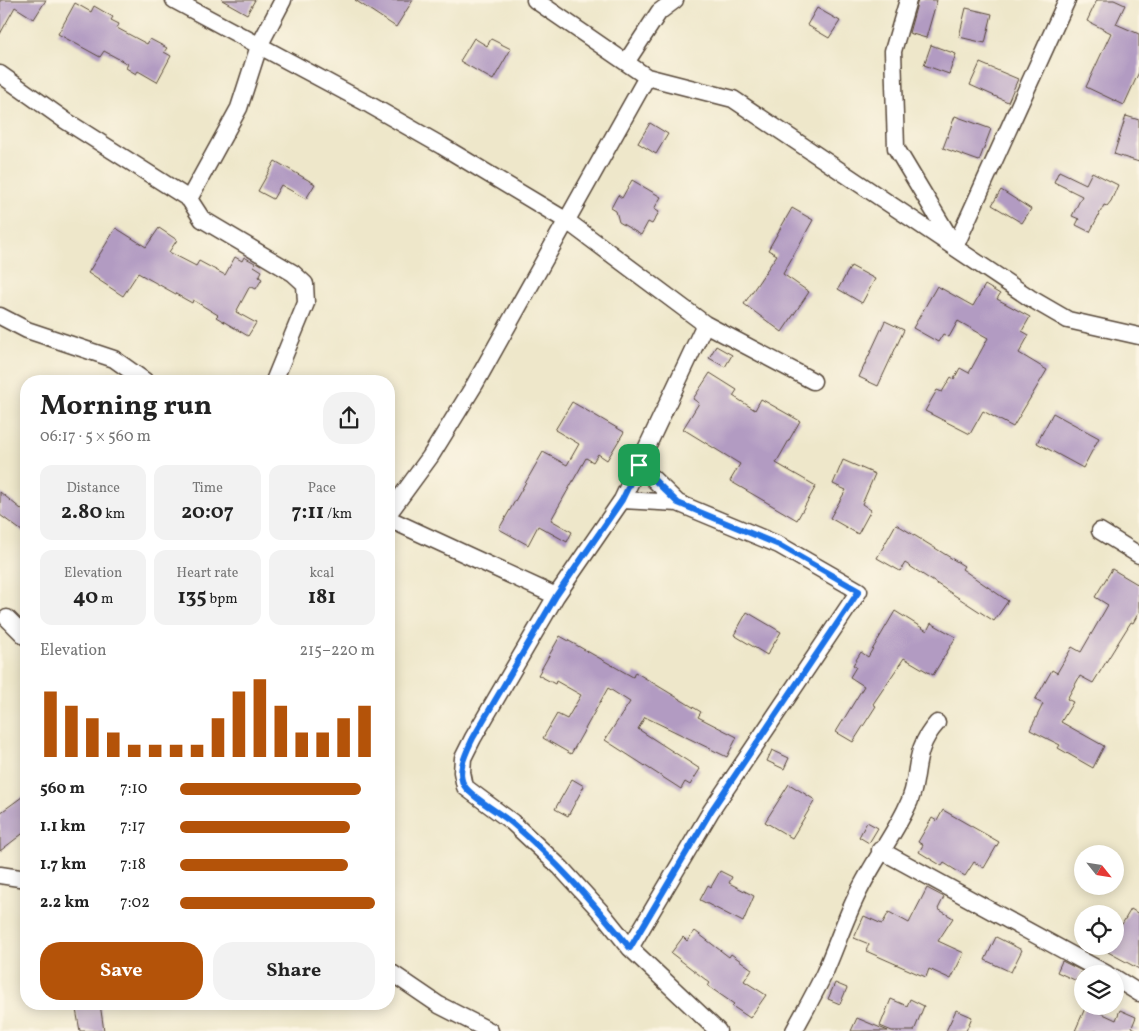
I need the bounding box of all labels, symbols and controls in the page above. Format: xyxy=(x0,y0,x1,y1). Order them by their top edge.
text: Morning run xyxy=(40,387,212,426)
button: share xyxy=(323,392,375,444)
text: 06:17 · 5 × 560 m xyxy=(40,426,151,448)
pin xyxy=(618,444,660,486)
icon: arrive xyxy=(625,451,653,479)
text: Distance xyxy=(66,479,120,498)
text: Time xyxy=(192,479,223,498)
text: Pace xyxy=(308,479,336,498)
text: 2.80 xyxy=(61,498,102,527)
text: 20:07 xyxy=(181,498,234,527)
text: 7:11 xyxy=(291,498,324,527)
text: km xyxy=(102,505,125,524)
text: /km xyxy=(324,505,352,524)
text: Elevation xyxy=(64,564,122,583)
text: Heart rate xyxy=(177,564,238,583)
text: kcal xyxy=(309,564,334,583)
text: 40 xyxy=(73,583,98,612)
text: 135 xyxy=(177,583,207,612)
text: 181 xyxy=(308,583,336,612)
text: m xyxy=(98,590,113,609)
text: bpm xyxy=(207,590,238,609)
text: Elevation xyxy=(40,640,107,662)
text: 215–220 m xyxy=(299,640,375,662)
text: 560 m xyxy=(40,778,85,800)
text: 7:10 xyxy=(120,778,147,800)
text: 1.1 km xyxy=(40,816,86,838)
text: 7:17 xyxy=(120,816,146,838)
north arrow xyxy=(1074,845,1124,895)
map controls xyxy=(1074,845,1124,1015)
text: 1.7 km xyxy=(40,854,87,876)
text: 7:18 xyxy=(120,854,146,876)
text: 2.2 km xyxy=(40,892,90,914)
text: 7:02 xyxy=(120,892,150,914)
button: locate xyxy=(1074,905,1124,955)
button: Save xyxy=(40,942,203,1000)
button: Share xyxy=(213,942,375,1000)
button: layers xyxy=(1074,965,1124,1015)

